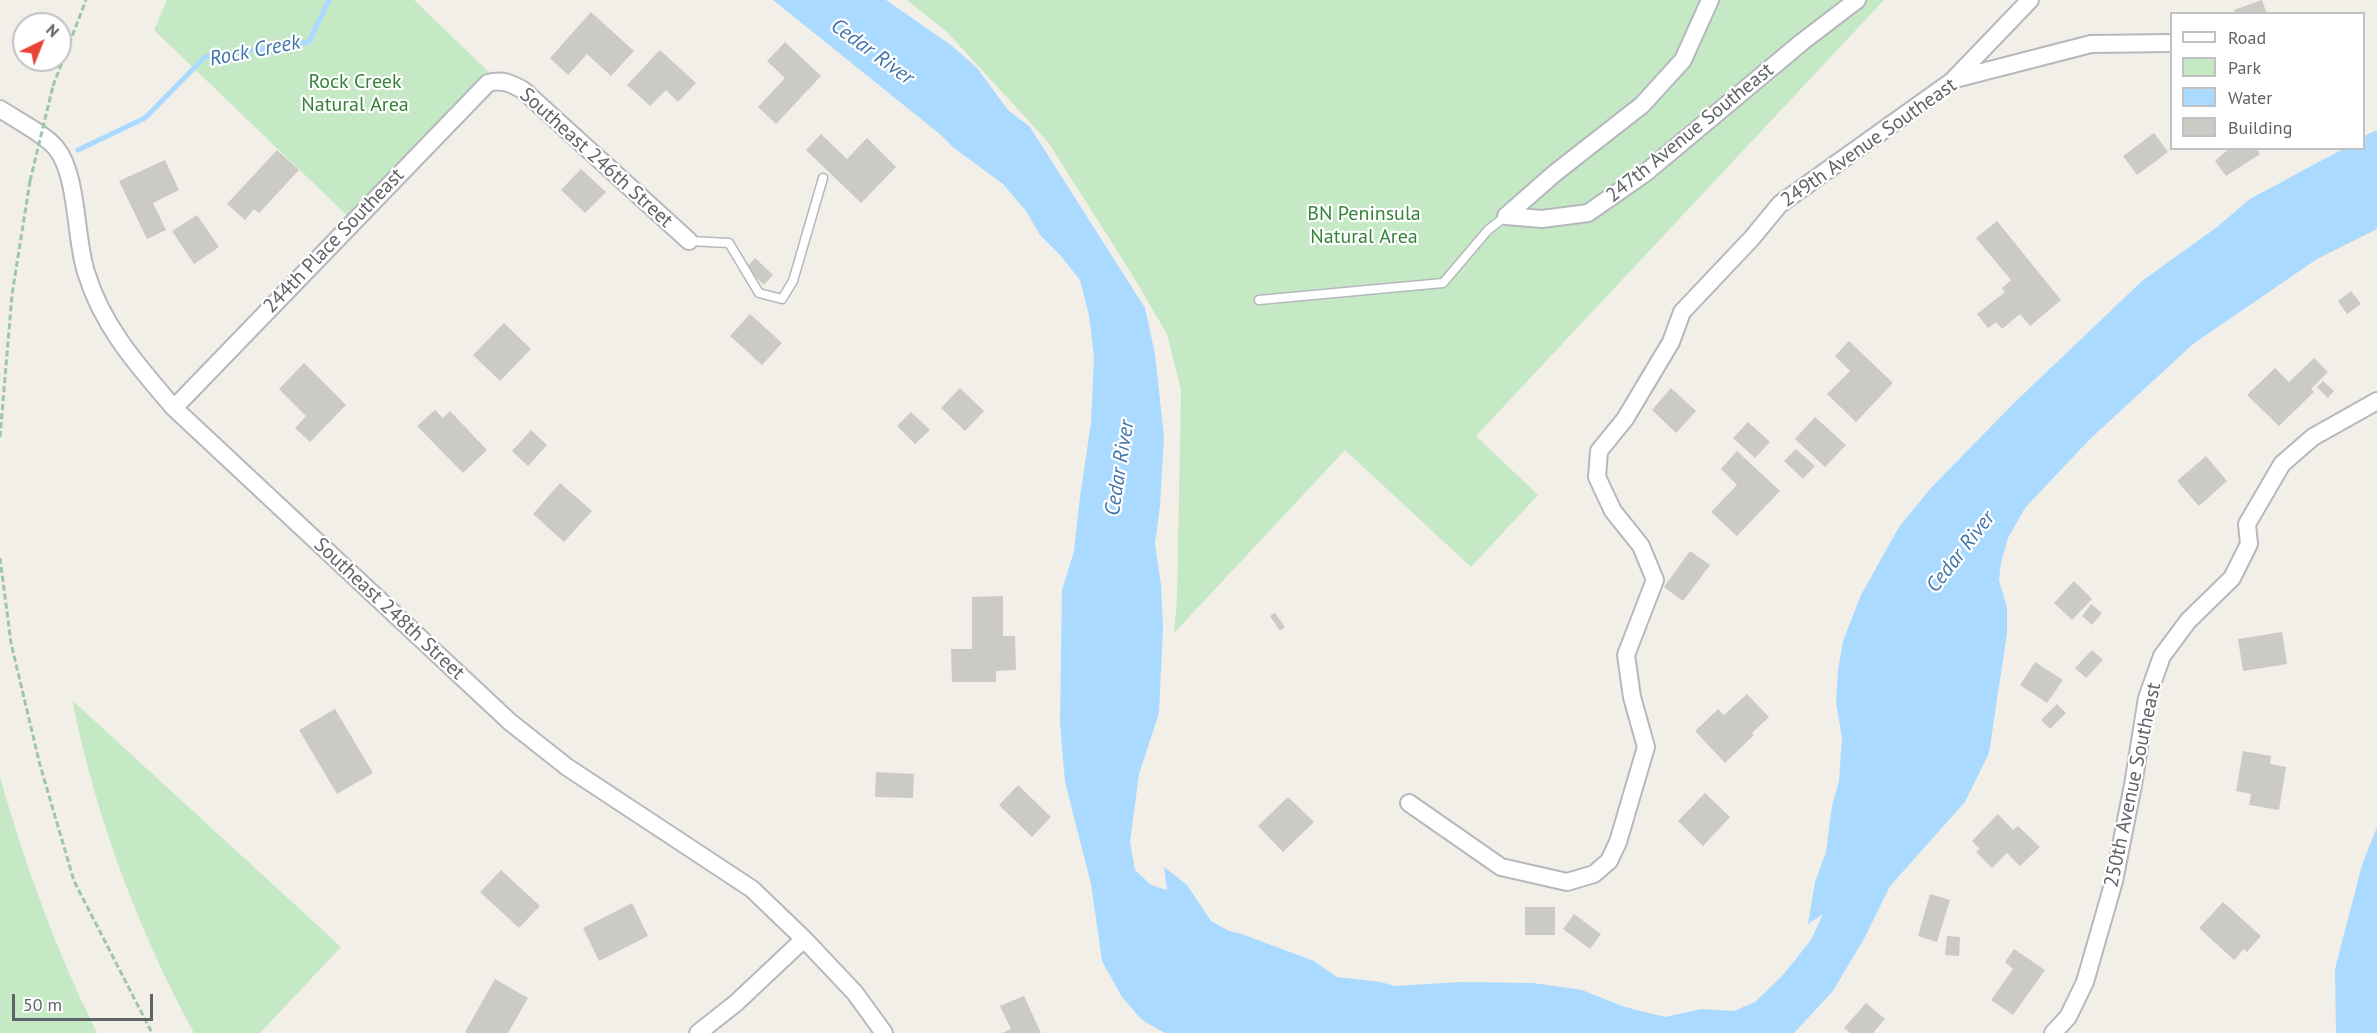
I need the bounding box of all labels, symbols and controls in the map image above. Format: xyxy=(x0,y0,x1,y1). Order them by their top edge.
north arrow xyxy=(12,12,72,72)
legend xyxy=(2170,12,2365,150)
water label: Cedar River xyxy=(826,13,918,91)
text: N xyxy=(42,19,64,41)
text: Road xyxy=(2228,26,2266,49)
water label: Rock Creek xyxy=(207,30,303,72)
text: Park xyxy=(2228,56,2261,79)
street label: 247th Avenue Southeast xyxy=(1602,58,1778,208)
park label: Rock Creek Natural Area xyxy=(301,70,409,117)
street label: 249th Avenue Southeast xyxy=(1777,73,1961,213)
street label: Southeast 246th Street xyxy=(515,83,677,233)
text: Water xyxy=(2228,86,2272,109)
text: Building xyxy=(2228,116,2292,139)
street label: 244th Place Southeast xyxy=(259,164,409,318)
park label: BN Peninsula Natural Area xyxy=(1307,202,1421,249)
water label: Cedar River xyxy=(1100,418,1140,518)
water label: Cedar River xyxy=(1921,506,2001,598)
street label: Southeast 248th Street xyxy=(309,533,469,685)
street label: 250th Avenue Southeast xyxy=(2100,680,2166,890)
scale bar xyxy=(15,982,156,1020)
text: 50 m xyxy=(23,993,62,1016)

